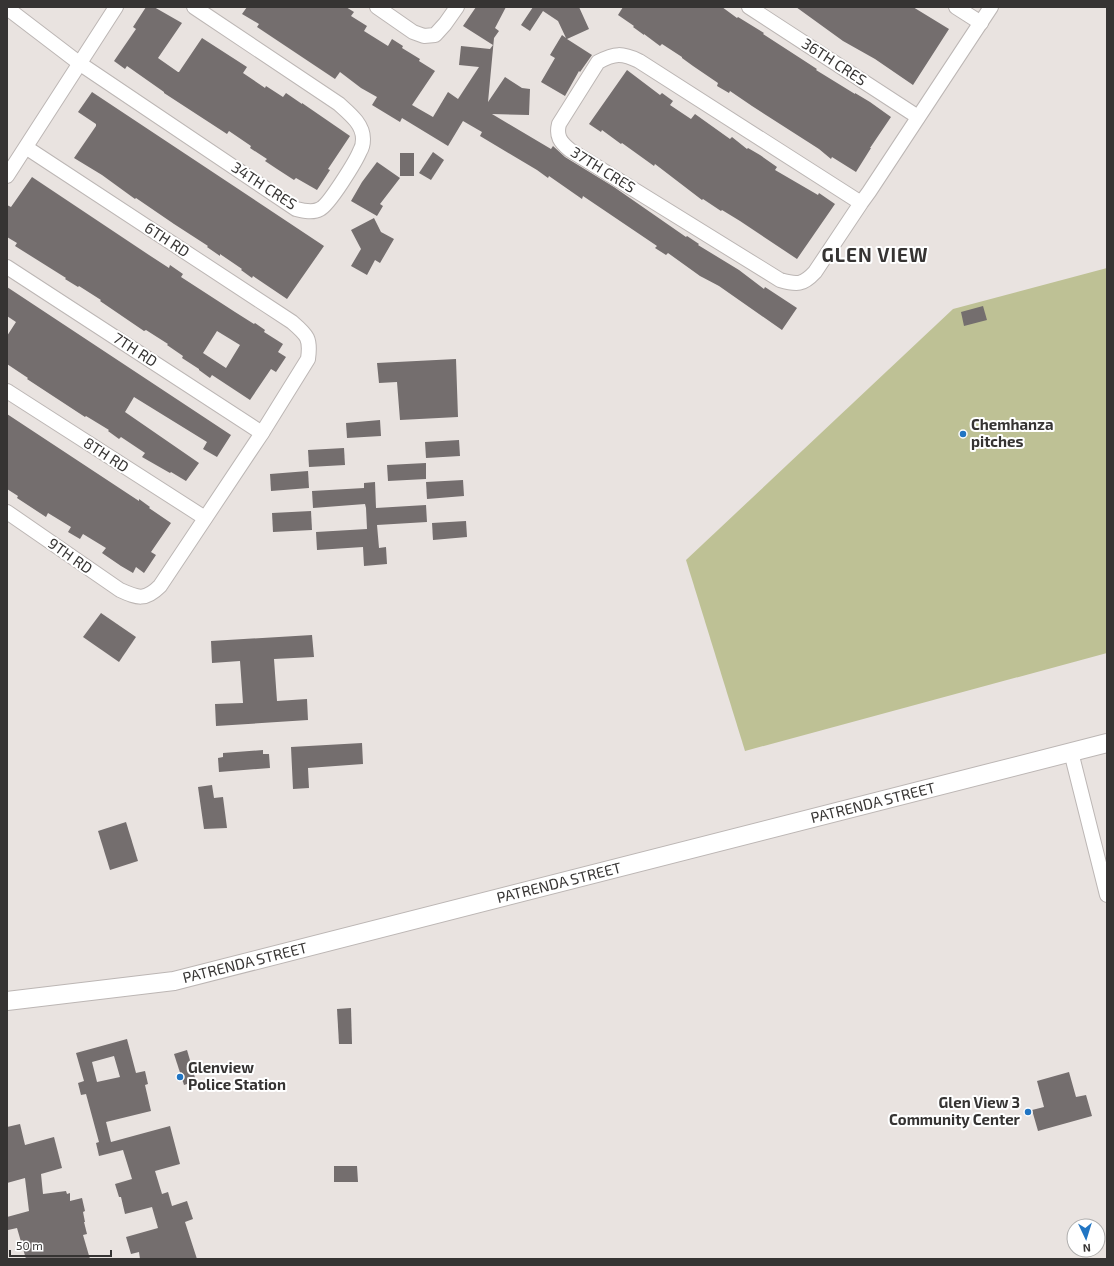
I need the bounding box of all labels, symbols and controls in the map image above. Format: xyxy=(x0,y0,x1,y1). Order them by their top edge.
street label: 36TH CRES xyxy=(799,34,870,89)
street label: 37TH CRES xyxy=(568,142,639,196)
street label: 34TH CRES xyxy=(229,157,301,213)
street label: 6TH RD xyxy=(142,218,193,260)
district label: GLEN VIEW xyxy=(821,243,929,266)
street label: 7TH RD xyxy=(110,328,161,370)
place label: Chemhanza pitches xyxy=(971,415,1054,450)
marker: Chemhanza pitches xyxy=(958,429,968,439)
street label: 8TH RD xyxy=(80,433,133,475)
street label: 9TH RD xyxy=(45,534,96,577)
street label: PATRENDA STREET xyxy=(809,778,937,826)
street label: PATRENDA STREET xyxy=(495,858,623,906)
street label: PATRENDA STREET xyxy=(181,938,309,986)
place label: Glenview Police Station xyxy=(188,1058,286,1093)
marker: Glenview Police Station xyxy=(175,1072,185,1082)
place label: Glen View 3 Community Center xyxy=(889,1093,1021,1129)
marker: Glen View 3 Community Center xyxy=(1023,1107,1033,1117)
north arrow xyxy=(1066,1218,1106,1258)
scale bar xyxy=(10,1232,111,1258)
text: 50 m xyxy=(16,1238,43,1252)
text: N xyxy=(1082,1242,1091,1255)

